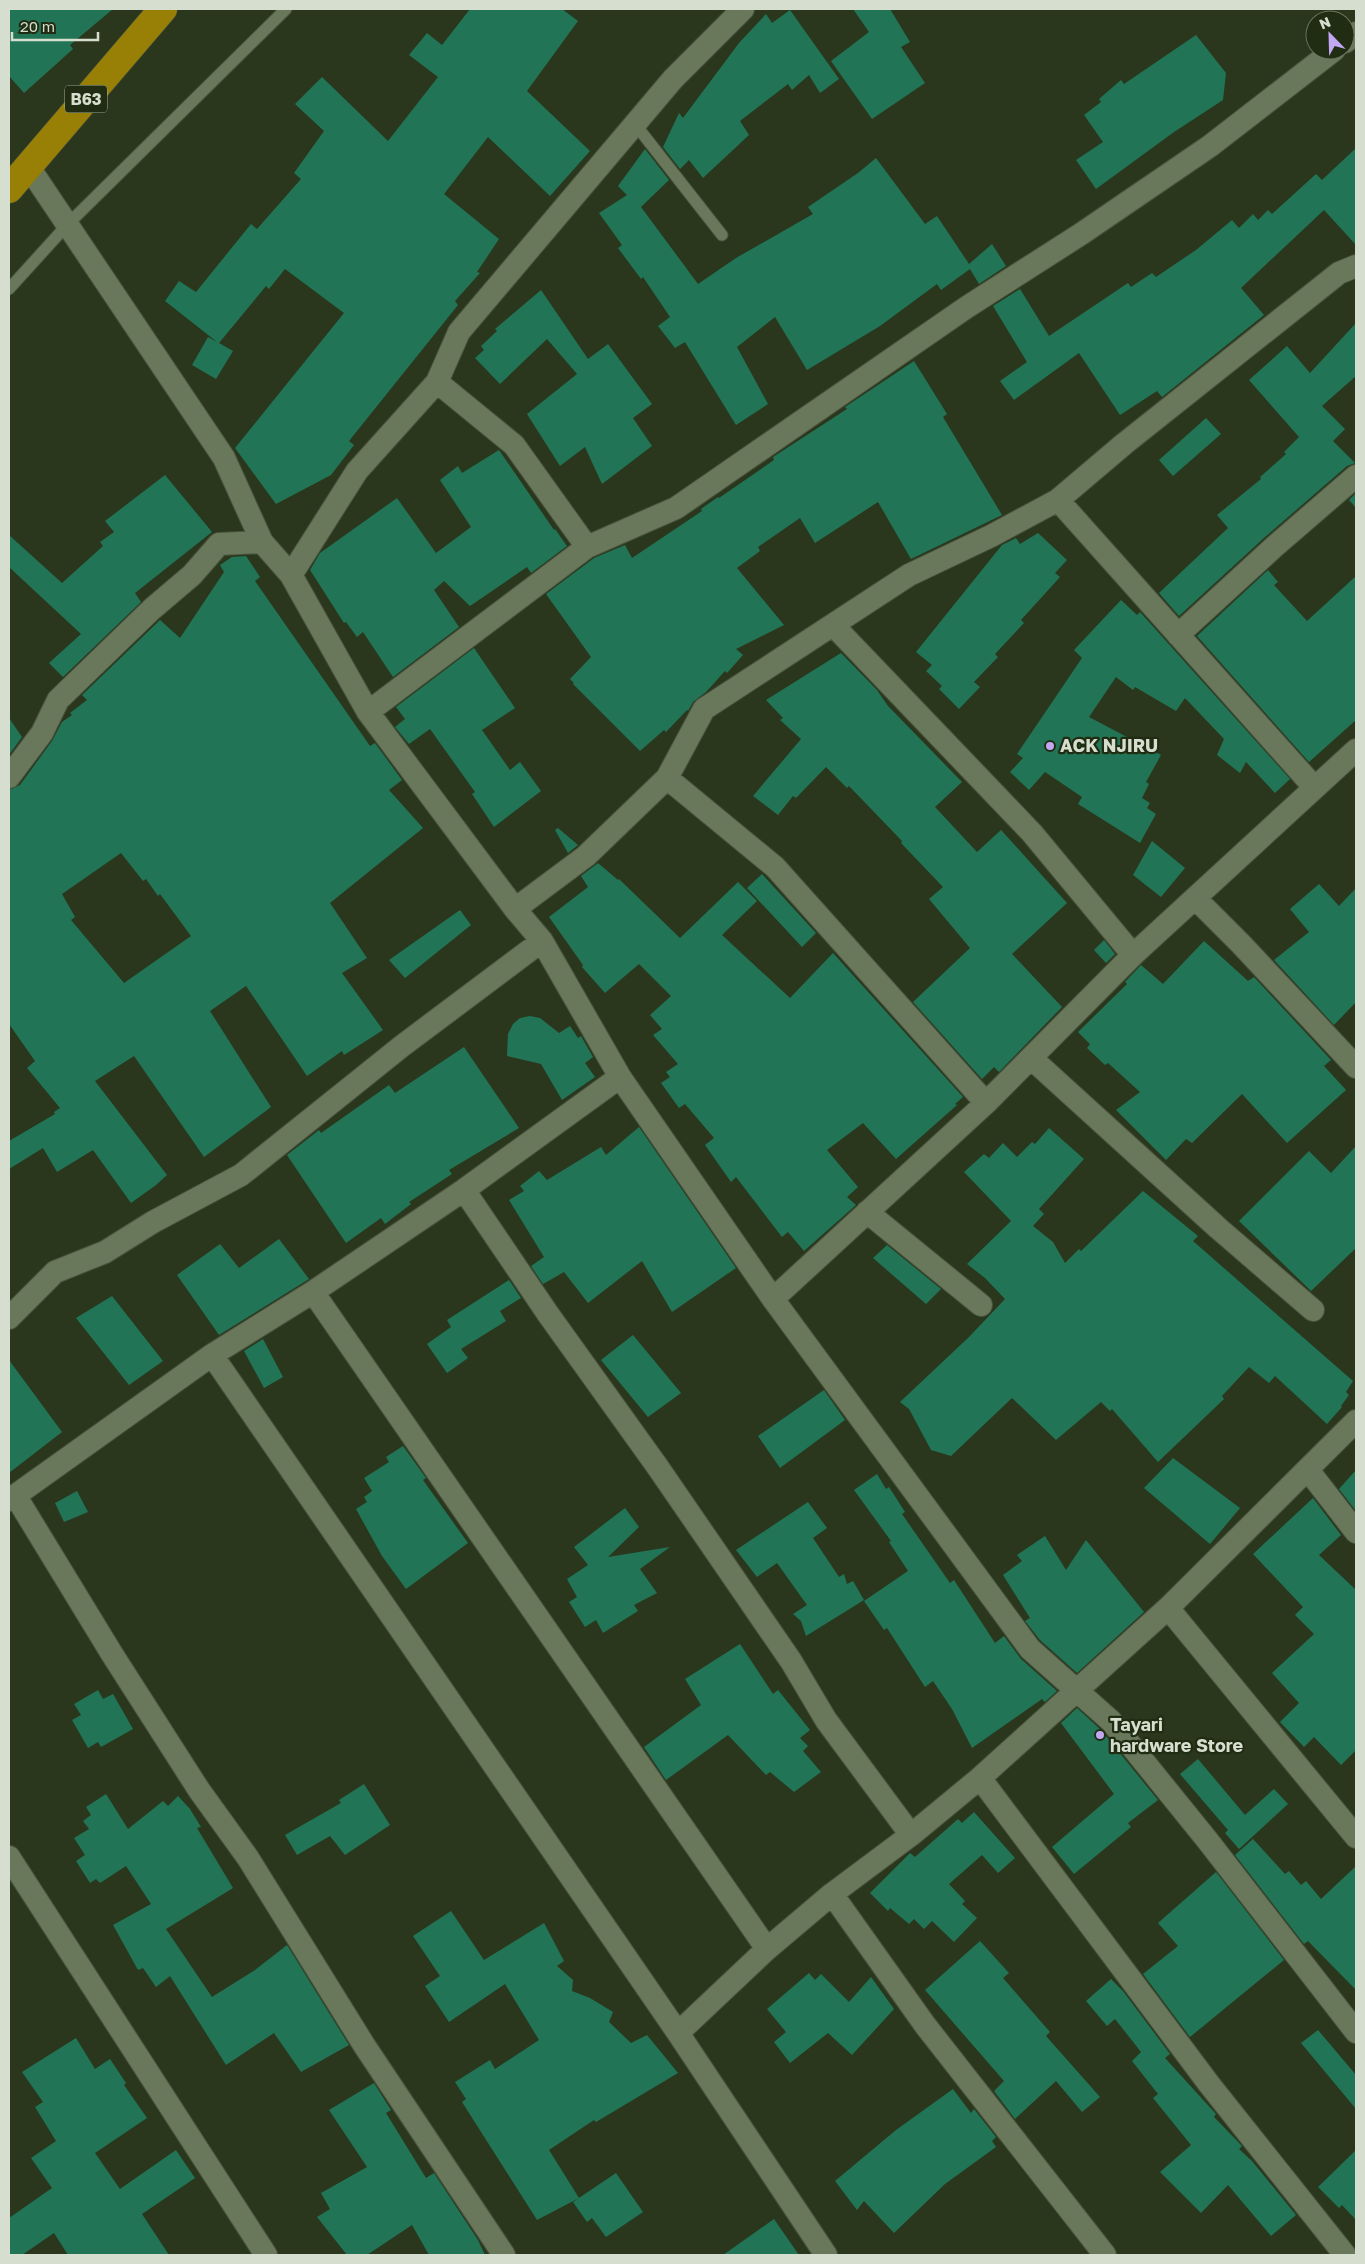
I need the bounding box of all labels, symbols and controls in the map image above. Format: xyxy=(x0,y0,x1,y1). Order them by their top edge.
scale bar xyxy=(12,10,99,42)
north arrow xyxy=(1305,10,1355,60)
text: N xyxy=(1317,13,1333,32)
text: 20 m xyxy=(20,17,55,35)
road number: B63 xyxy=(65,86,107,112)
place label: ACK NJIRU xyxy=(1060,734,1158,756)
marker: ACK NJIRU xyxy=(1044,740,1056,752)
place label: Tayari hardware Store xyxy=(1110,1713,1244,1756)
marker: Tayari hardware Store xyxy=(1094,1729,1106,1741)

